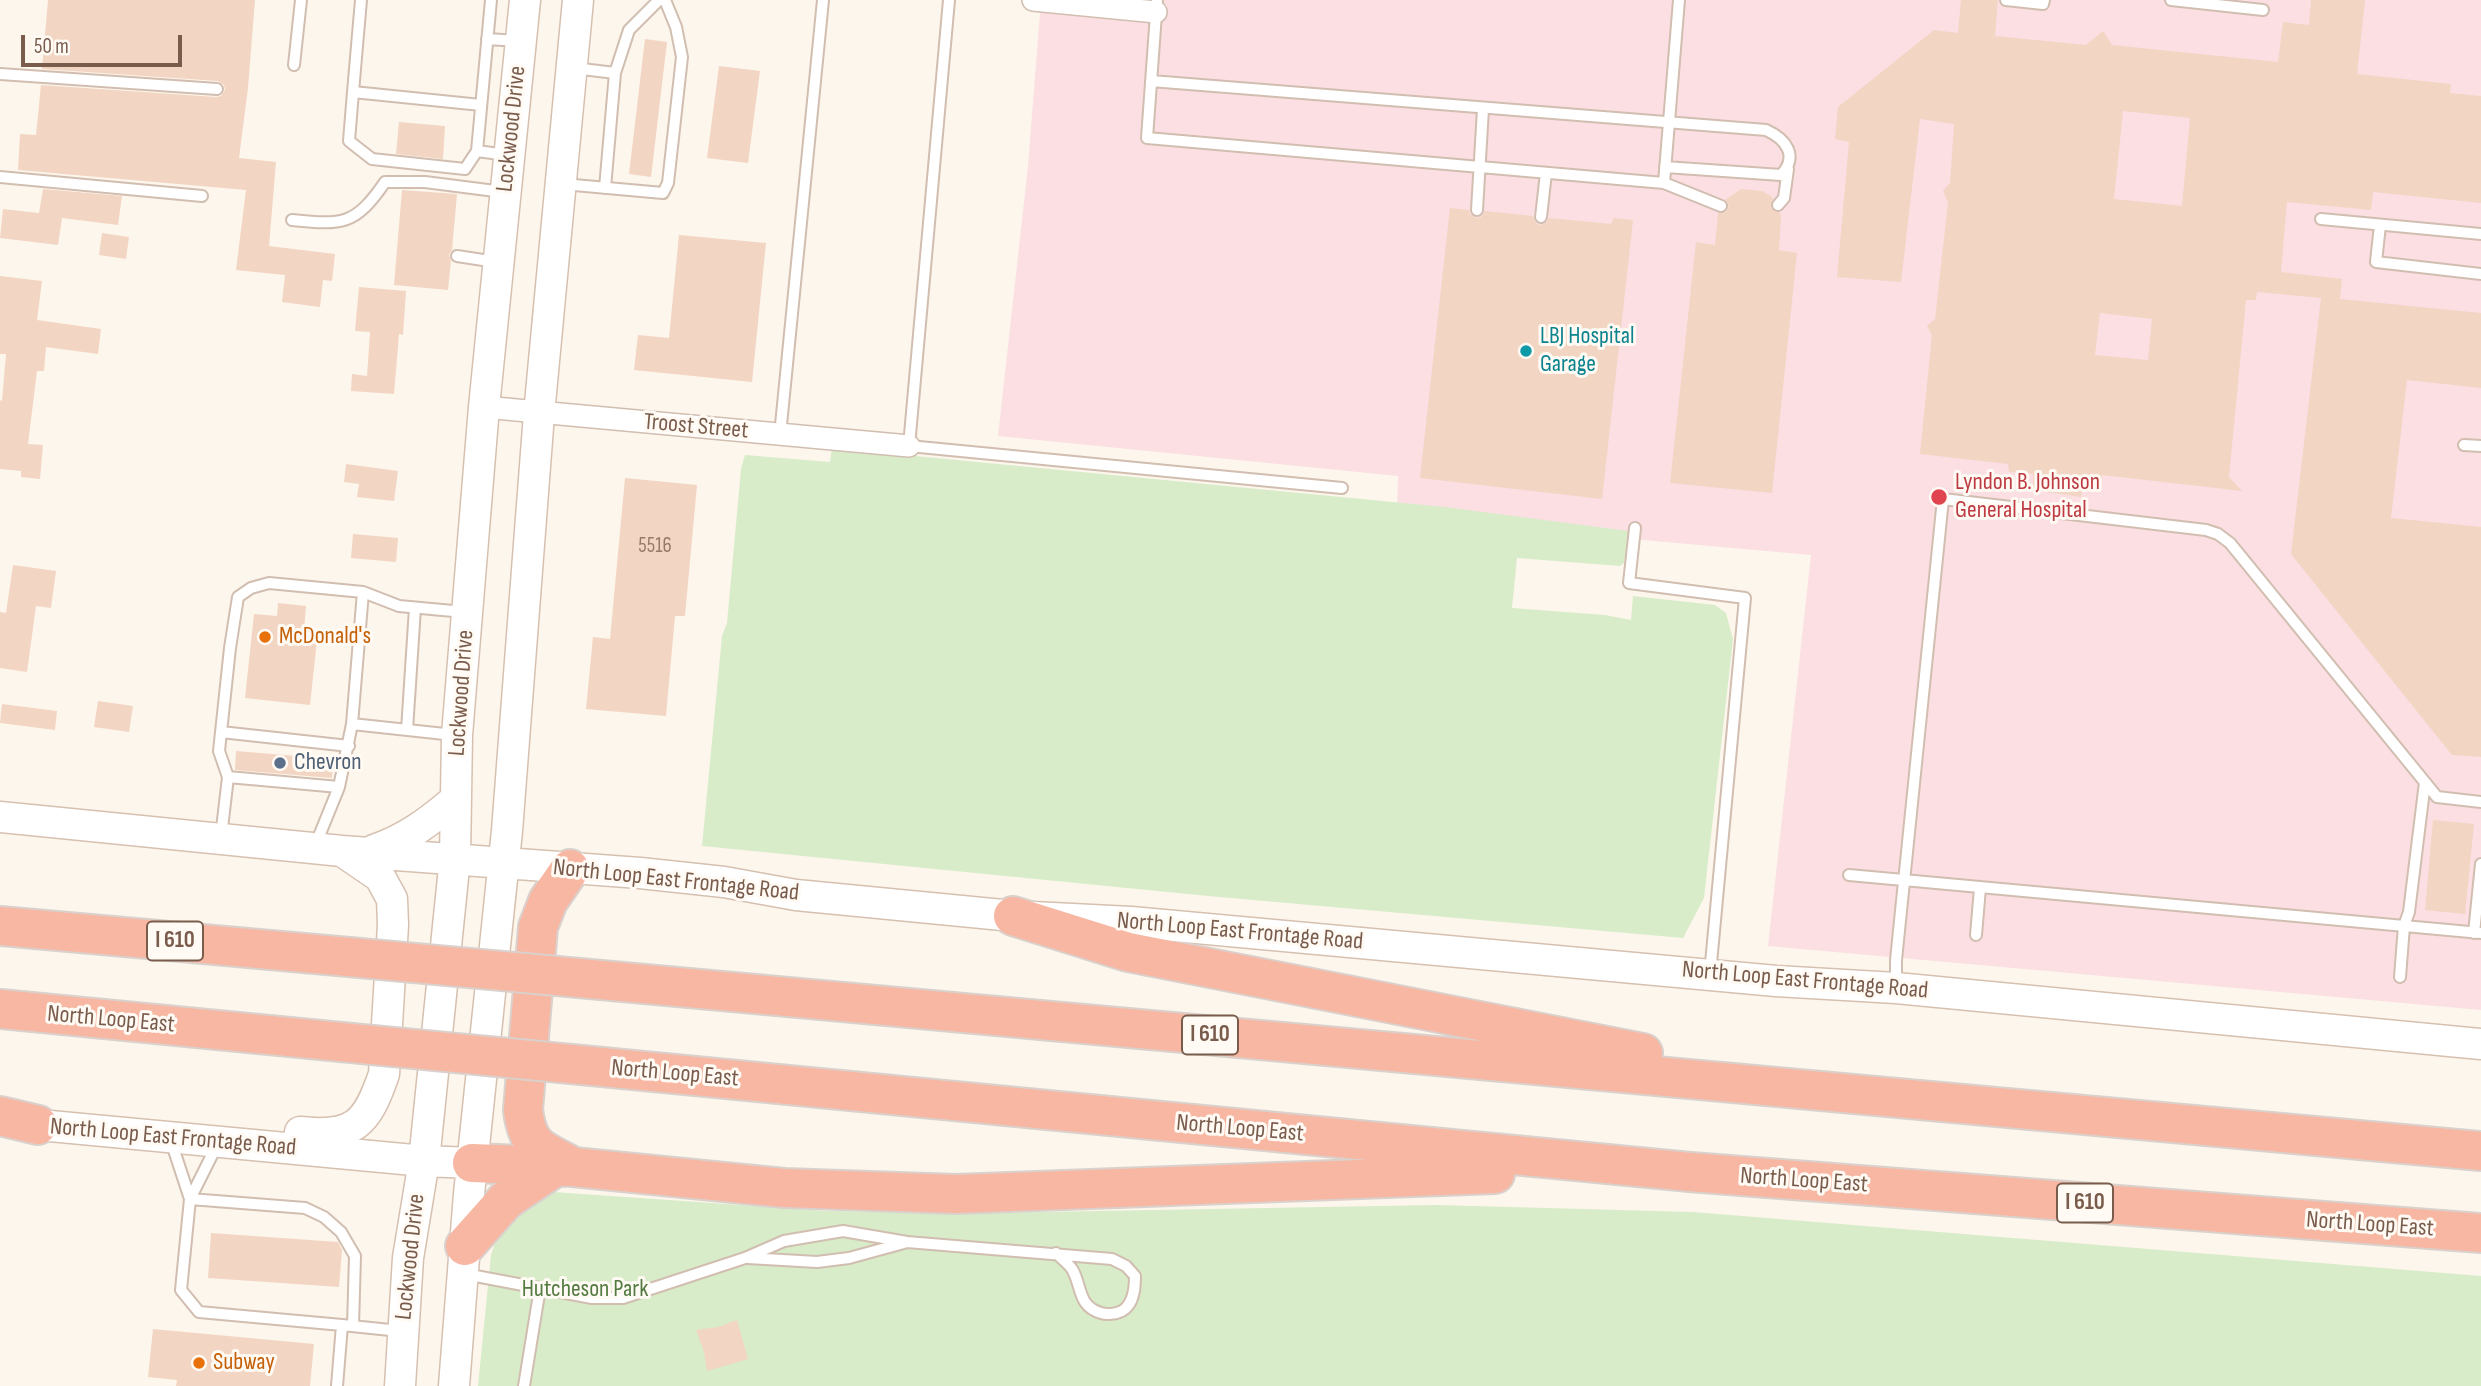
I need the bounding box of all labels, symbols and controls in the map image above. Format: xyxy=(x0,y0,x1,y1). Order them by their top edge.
scale bar xyxy=(24,21,186,65)
text: 50 m xyxy=(34,34,69,59)
street label: Lockwood Drive xyxy=(491,65,533,193)
place label: LBJ Hospital Garage xyxy=(1540,323,1634,379)
marker: LBJ Hospital Garage xyxy=(1518,343,1534,359)
street label: Troost Street xyxy=(643,408,749,446)
place label: Lyndon B. Johnson General Hospital xyxy=(1955,469,2100,525)
marker: Lyndon B. Johnson General Hospital xyxy=(1929,487,1949,507)
house number: 5516 xyxy=(638,534,672,560)
place label: McDonald's xyxy=(279,623,371,651)
marker: McDonald's xyxy=(257,629,273,645)
street label: Lockwood Drive xyxy=(443,629,481,757)
place label: Chevron xyxy=(294,749,361,777)
marker: Chevron xyxy=(272,755,288,771)
street label: North Loop East Frontage Road xyxy=(552,854,800,908)
street label: North Loop East Frontage Road xyxy=(1116,907,1364,957)
road number: I 610 xyxy=(147,922,203,960)
street label: North Loop East Frontage Road xyxy=(1681,956,1929,1006)
street label: North Loop East xyxy=(46,1000,176,1040)
road number: I 610 xyxy=(1182,1016,1238,1054)
street label: North Loop East xyxy=(610,1054,740,1094)
street label: North Loop East xyxy=(1175,1109,1305,1149)
street label: North Loop East Frontage Road xyxy=(49,1113,297,1163)
street label: North Loop East xyxy=(1739,1162,1869,1200)
road number: I 610 xyxy=(2057,1184,2113,1222)
street label: Lockwood Drive xyxy=(390,1193,432,1321)
street label: North Loop East xyxy=(2305,1206,2435,1244)
park label: Hutcheson Park xyxy=(522,1276,648,1304)
place label: Subway xyxy=(213,1349,275,1377)
marker: Subway xyxy=(191,1355,207,1371)

